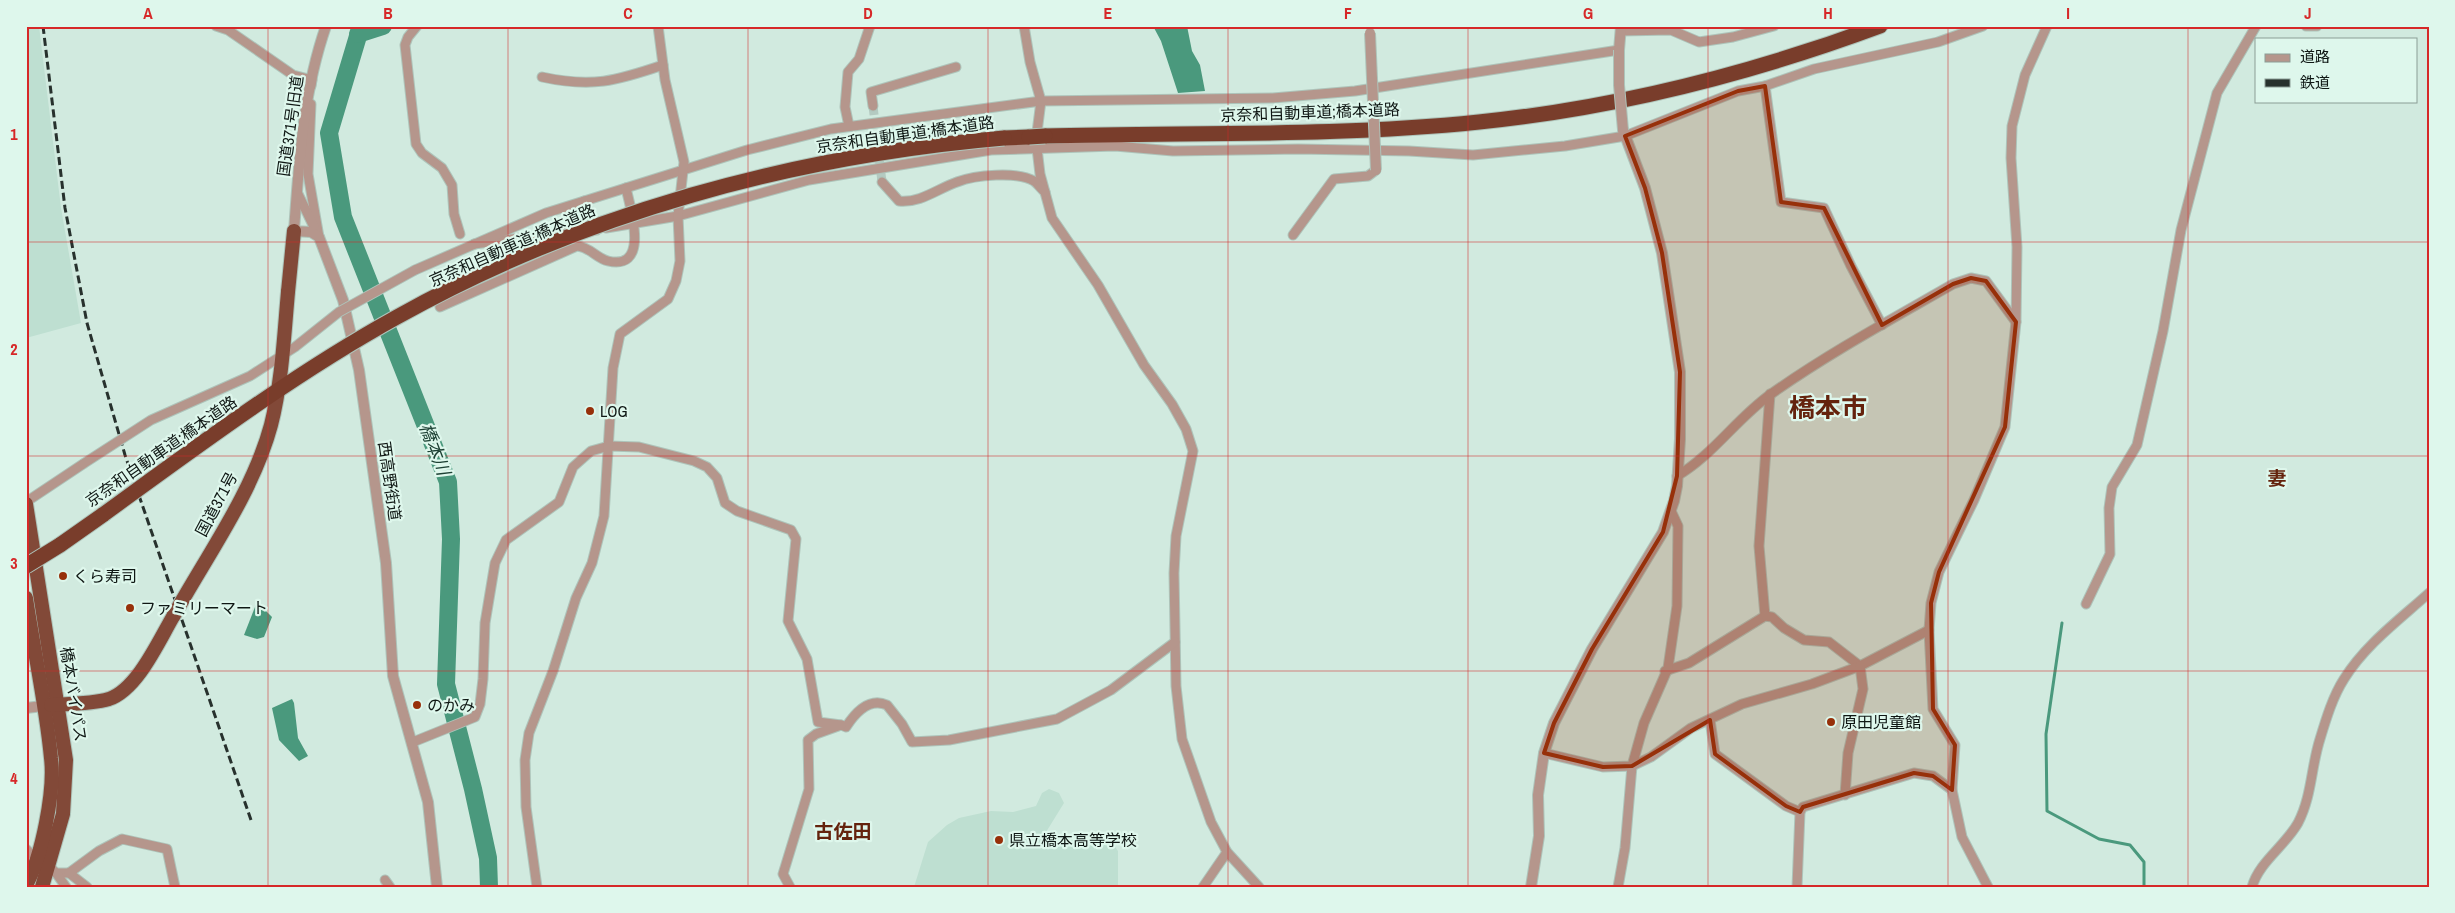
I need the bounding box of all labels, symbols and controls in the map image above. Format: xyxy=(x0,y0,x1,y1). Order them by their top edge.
text: A xyxy=(143,2,153,24)
text: B xyxy=(383,2,393,24)
text: C xyxy=(623,2,633,24)
text: D xyxy=(863,2,873,24)
text: E xyxy=(1104,2,1113,24)
text: F xyxy=(1344,2,1352,24)
text: G xyxy=(1583,2,1593,24)
text: H xyxy=(1823,2,1833,24)
text: I xyxy=(2066,2,2070,24)
text: J xyxy=(2304,2,2312,24)
legend xyxy=(2255,38,2418,102)
text: 道路 xyxy=(2300,46,2330,67)
text: 鉄道 xyxy=(2300,72,2330,93)
street label: 国道371号旧道 xyxy=(272,74,308,178)
street label: 京奈和自動車道;橋本道路 xyxy=(1220,98,1400,126)
street label: 京奈和自動車道;橋本道路 xyxy=(815,111,995,157)
text: 1 xyxy=(10,123,18,145)
street label: 京奈和自動車道;橋本道路 xyxy=(425,198,599,292)
text: 2 xyxy=(10,338,18,360)
street label: 京奈和自動車道;橋本道路 xyxy=(81,390,241,512)
district label: 橋本市 xyxy=(1789,390,1867,425)
place label: LOG xyxy=(600,400,628,422)
marker: LOG xyxy=(584,405,596,417)
water label: 橋本川 xyxy=(414,419,457,481)
street label: 西高野街道 xyxy=(374,440,406,522)
district label: 妻 xyxy=(2267,465,2287,491)
street label: 国道371号 xyxy=(190,468,242,540)
text: 3 xyxy=(10,552,18,574)
place label: くら寿司 xyxy=(73,565,137,587)
marker: くら寿司 xyxy=(57,570,69,582)
place label: ファミリーマート xyxy=(140,597,268,619)
marker: ファミリーマート xyxy=(124,602,136,614)
street label: 橋本バイパス xyxy=(56,645,92,743)
place label: のかみ xyxy=(427,694,475,716)
marker: のかみ xyxy=(411,699,423,711)
place label: 原田児童館 xyxy=(1841,711,1921,733)
marker: 原田児童館 xyxy=(1825,716,1837,728)
text: 4 xyxy=(10,767,18,789)
district label: 古佐田 xyxy=(814,818,872,844)
place label: 県立橋本高等学校 xyxy=(1009,829,1137,851)
marker: 県立橋本高等学校 xyxy=(993,834,1005,846)

